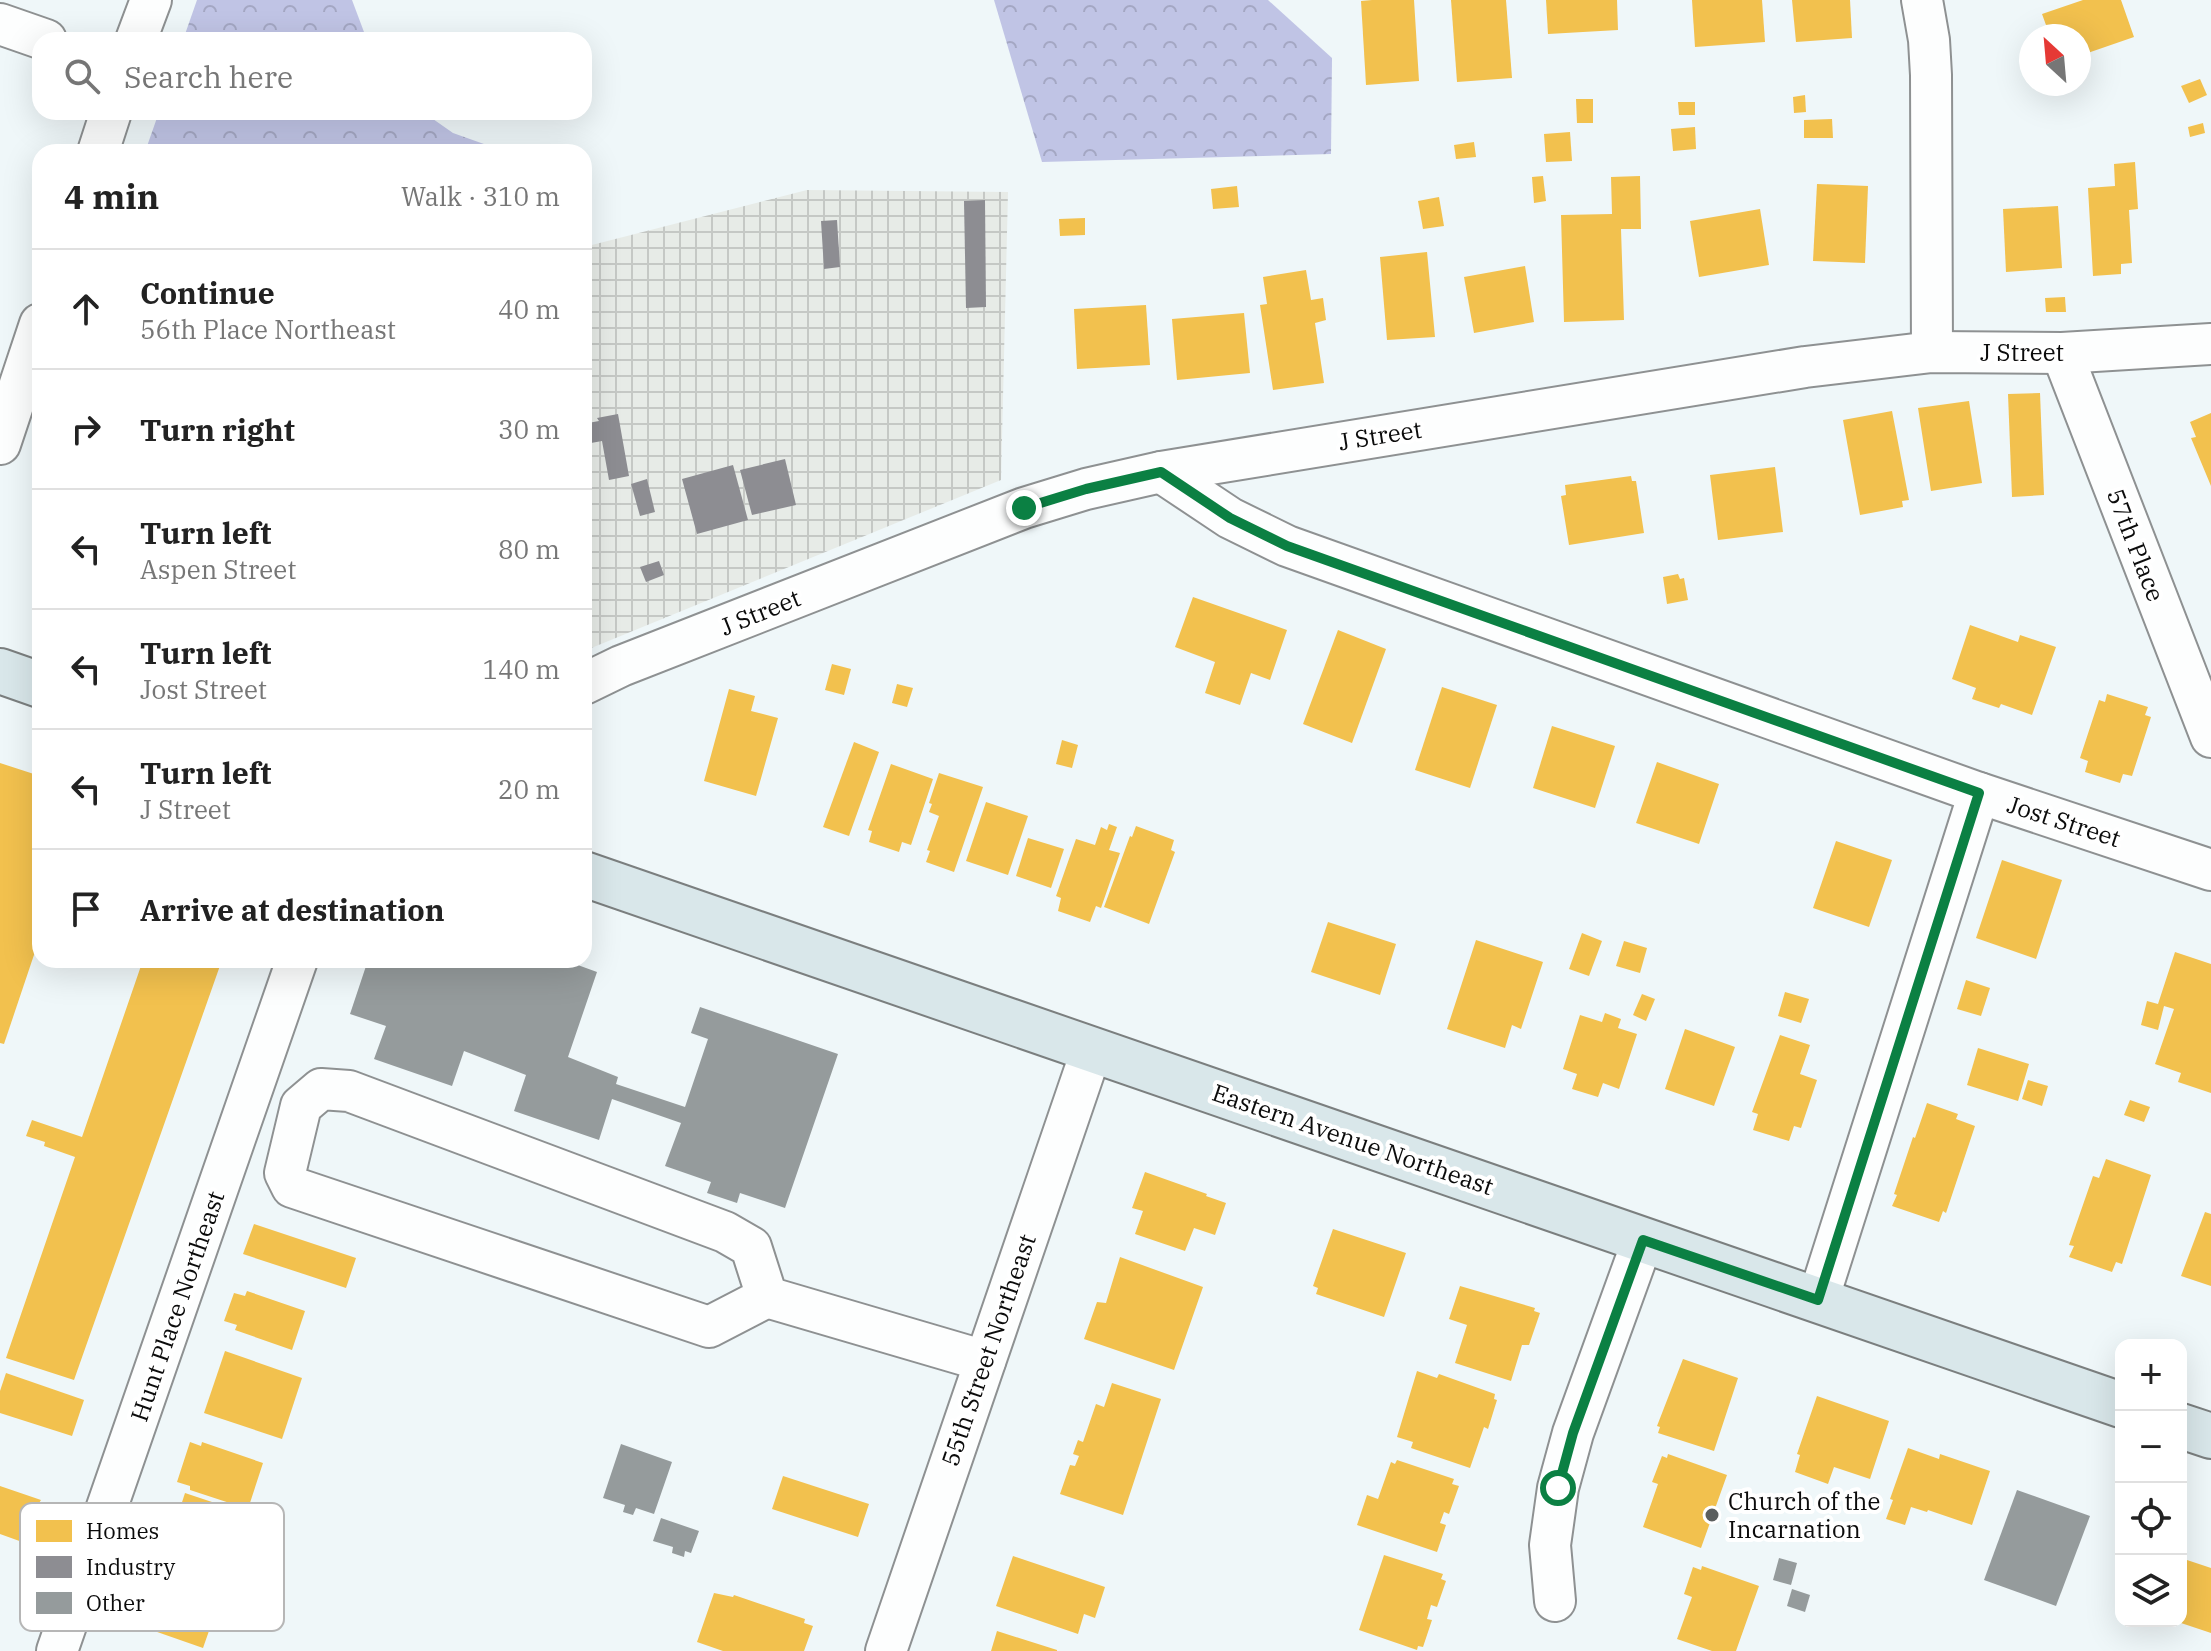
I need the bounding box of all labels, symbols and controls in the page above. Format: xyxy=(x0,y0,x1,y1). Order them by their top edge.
north arrow xyxy=(2019,24,2091,96)
search box xyxy=(32,32,592,120)
icon: search xyxy=(60,54,104,98)
text: Search here xyxy=(124,57,293,96)
text: 4 min xyxy=(64,174,159,218)
text: Walk · 310 m xyxy=(401,179,560,213)
text: Continue xyxy=(140,273,275,312)
icon: ahead xyxy=(64,287,108,331)
text: 40 m xyxy=(498,292,560,326)
text: 56th Place Northeast xyxy=(140,312,396,346)
street label: J Street xyxy=(1980,336,2064,368)
icon: right xyxy=(64,407,108,451)
text: Turn right xyxy=(140,410,295,449)
text: 30 m xyxy=(498,412,560,446)
street label: J Street xyxy=(1336,413,1424,457)
street label: 57th Place xyxy=(2100,484,2172,606)
route end xyxy=(1006,490,1042,526)
text: Turn left xyxy=(140,513,272,552)
icon: left xyxy=(64,527,108,571)
text: 80 m xyxy=(498,532,560,566)
text: Aspen Street xyxy=(140,552,296,586)
street label: J Street xyxy=(715,581,805,643)
text: Turn left xyxy=(140,633,272,672)
icon: left xyxy=(64,647,108,691)
text: 140 m xyxy=(482,652,560,686)
text: Jost Street xyxy=(140,672,267,706)
text: Turn left xyxy=(140,753,272,792)
icon: left xyxy=(64,767,108,811)
text: 20 m xyxy=(498,772,560,806)
street label: Jost Street xyxy=(2003,788,2125,854)
text: J Street xyxy=(140,792,231,826)
icon: arrive xyxy=(64,887,108,931)
text: Arrive at destination xyxy=(140,890,445,929)
street label: Eastern Avenue Northeast xyxy=(1208,1076,1498,1202)
street label: Hunt Place Northeast xyxy=(123,1187,231,1425)
street label: 55th Street Northeast xyxy=(933,1230,1043,1470)
map controls xyxy=(2115,1339,2187,1627)
button: + xyxy=(2115,1339,2187,1411)
button: − xyxy=(2115,1411,2187,1483)
route start xyxy=(1540,1470,1576,1506)
button: locate xyxy=(2115,1483,2187,1555)
place label: Church of the Incarnation xyxy=(1728,1485,1880,1545)
legend xyxy=(20,1503,284,1631)
marker: Church of the Incarnation xyxy=(1703,1506,1721,1524)
text: Homes xyxy=(86,1516,159,1545)
text: Industry xyxy=(86,1552,175,1581)
button: layers xyxy=(2115,1555,2187,1627)
text: Other xyxy=(86,1588,145,1617)

